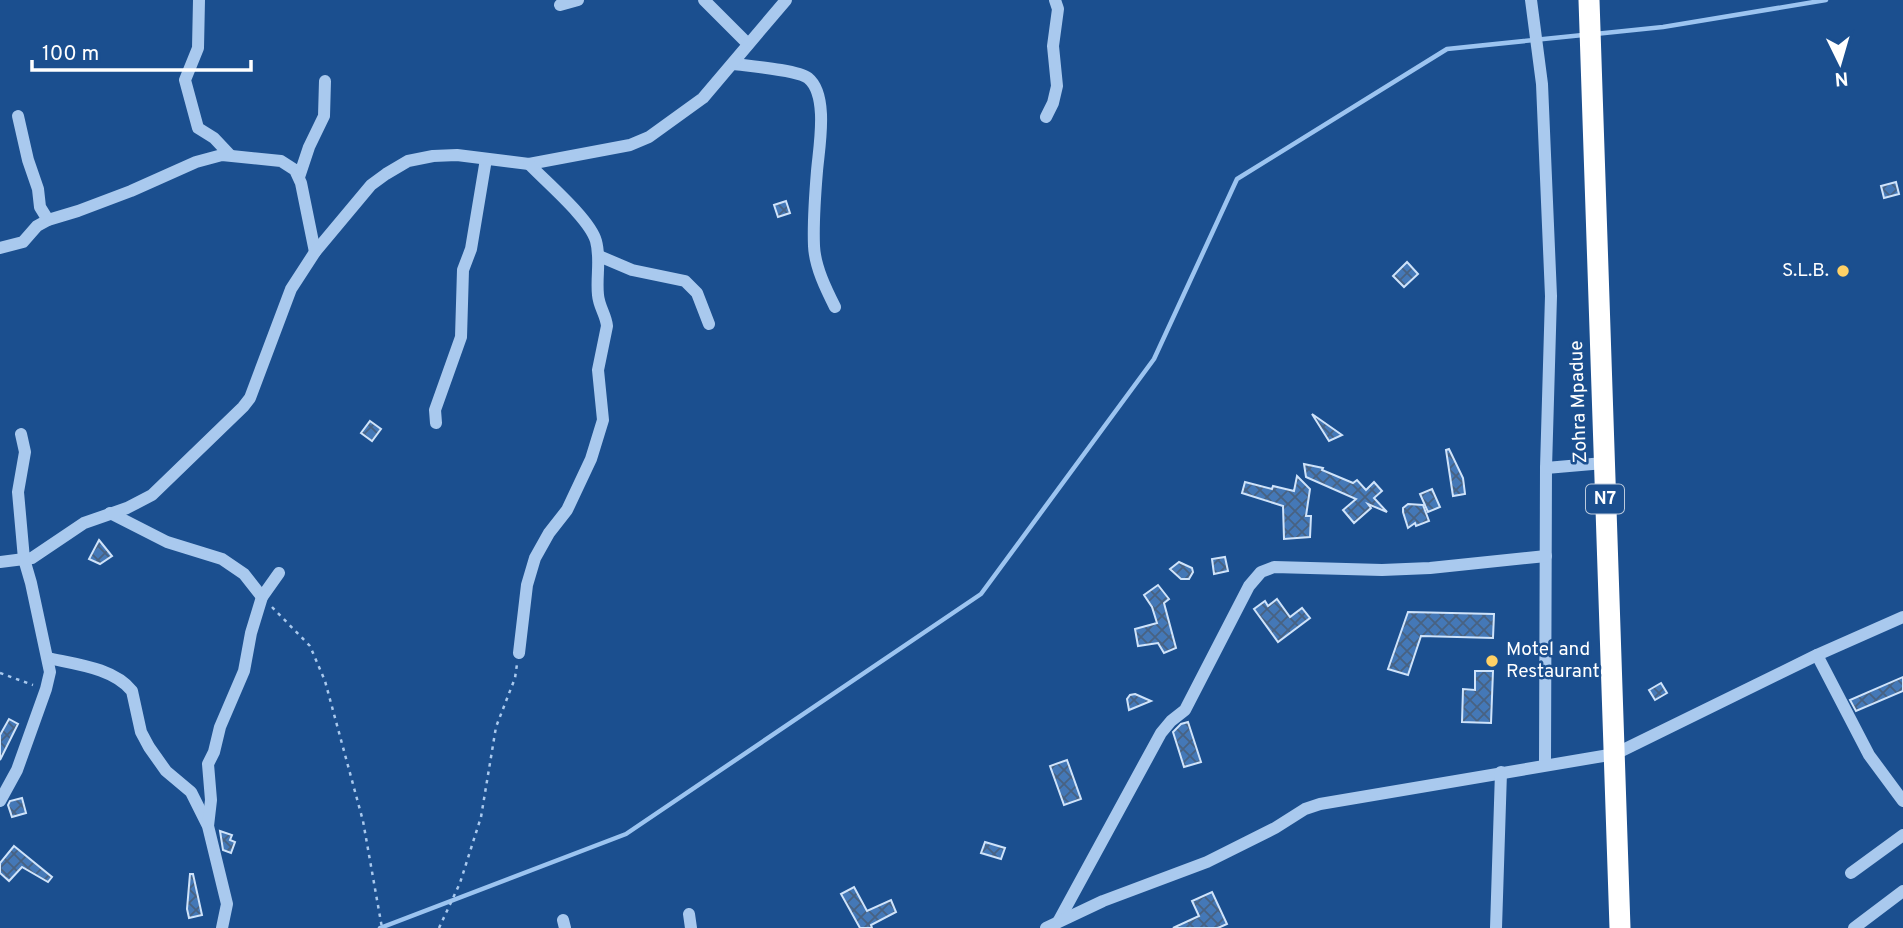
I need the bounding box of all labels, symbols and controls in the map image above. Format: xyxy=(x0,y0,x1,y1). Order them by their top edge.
scale bar xyxy=(32,28,250,72)
north arrow xyxy=(1805,28,1875,98)
text: 100 m xyxy=(42,41,99,68)
text: N xyxy=(1833,65,1849,90)
place label: S.L.B. xyxy=(1782,259,1829,283)
marker: S.L.B. xyxy=(1835,263,1851,279)
street label: Zohra Mpadue xyxy=(1565,340,1593,464)
road number: N7 xyxy=(1586,485,1624,514)
place label: Motel and Restaurant xyxy=(1506,638,1600,684)
marker: Motel and Restaurant xyxy=(1484,653,1500,669)

